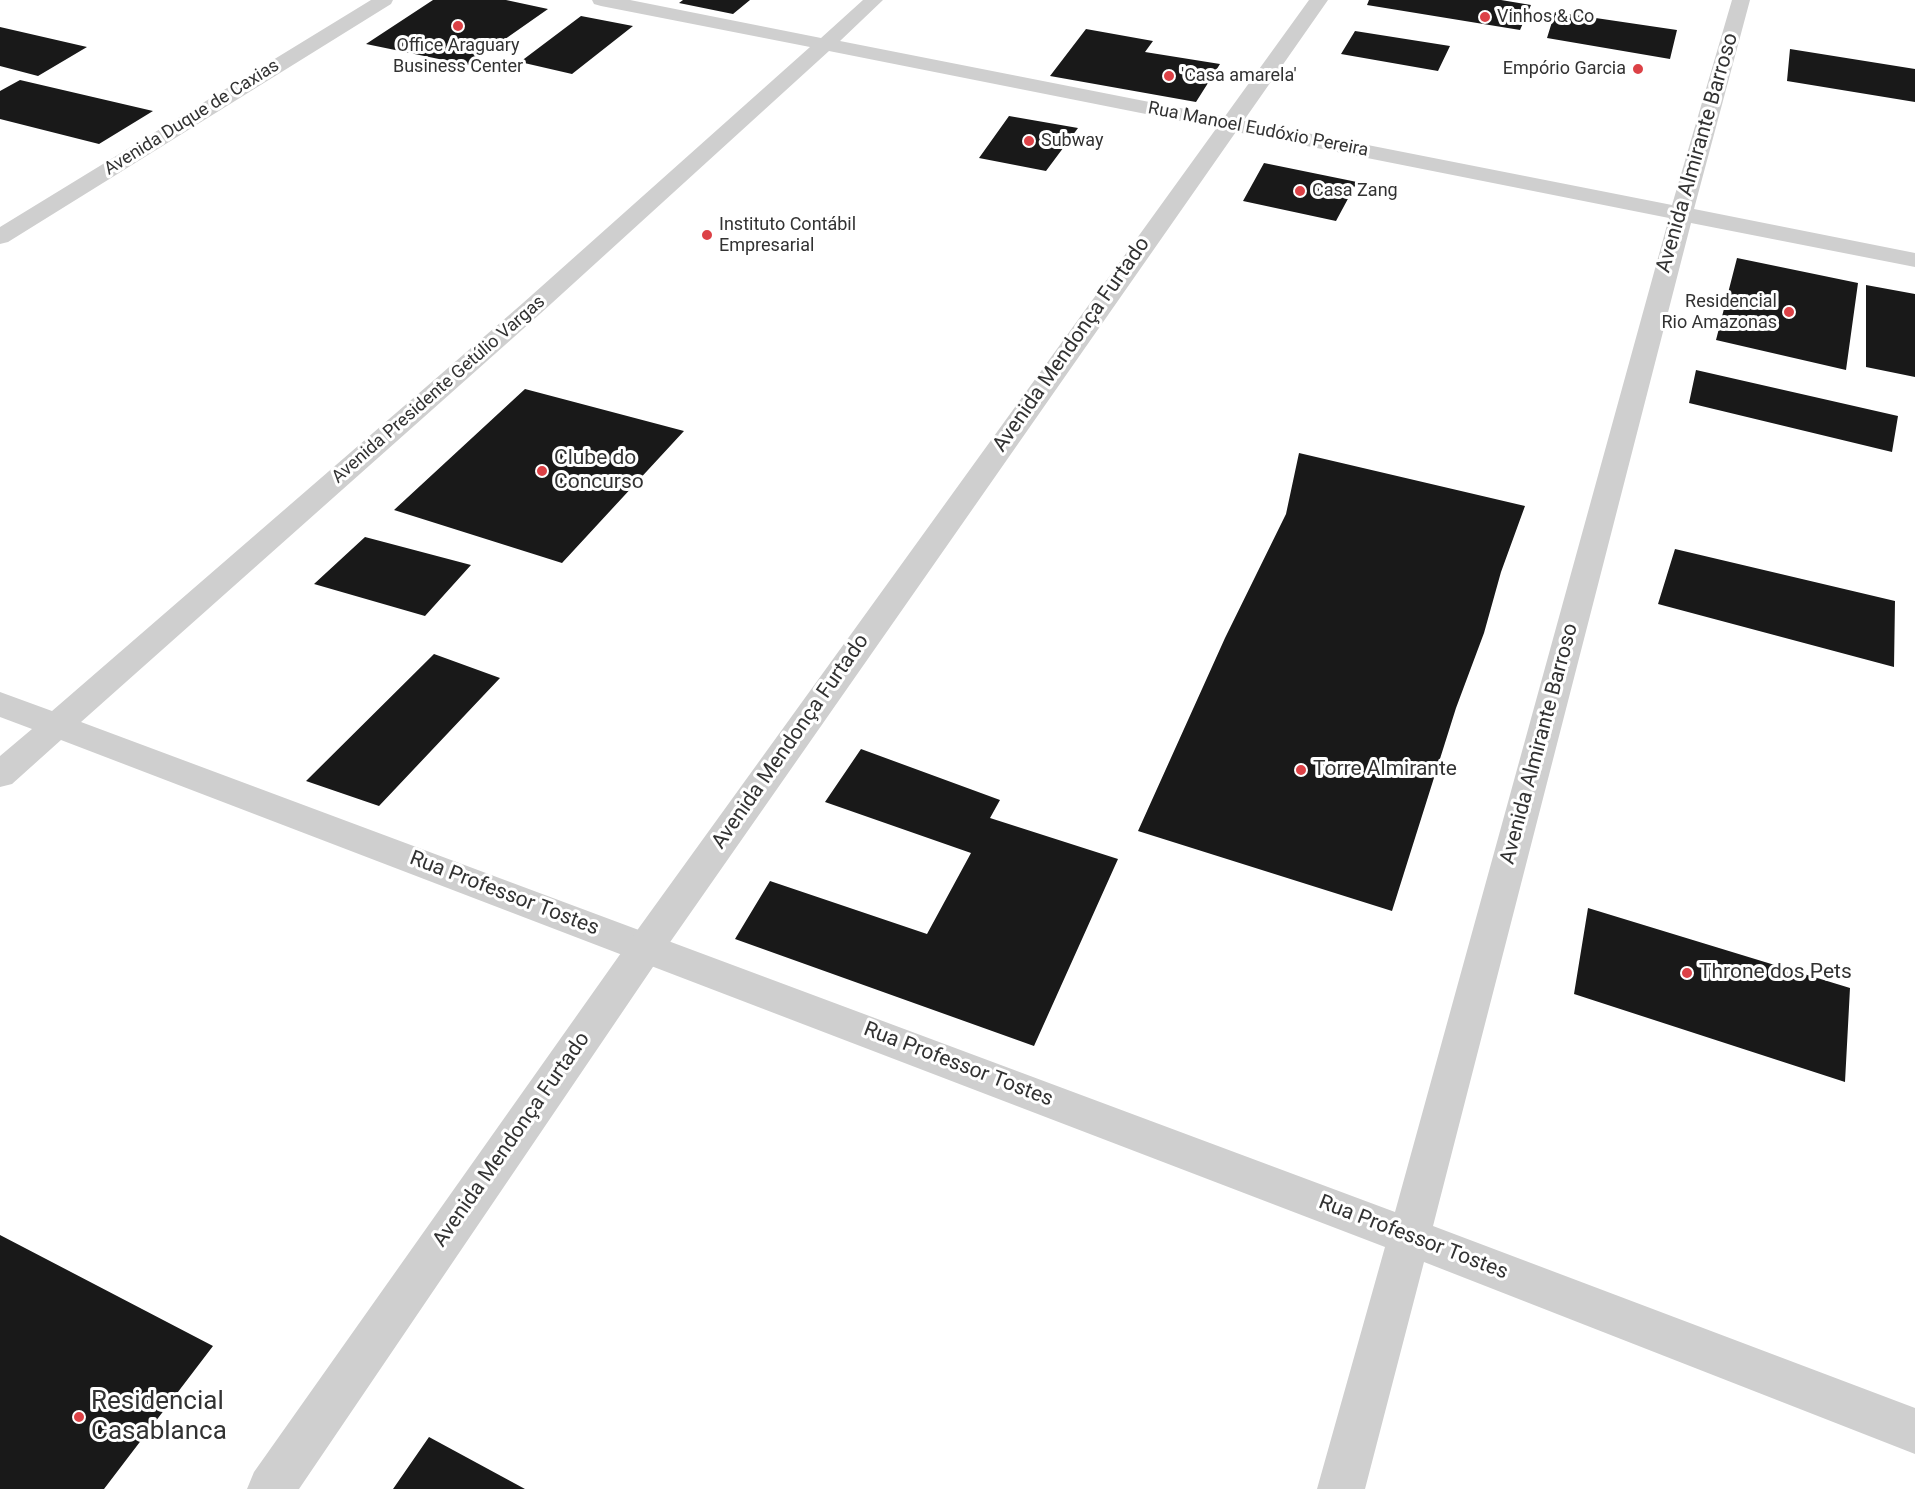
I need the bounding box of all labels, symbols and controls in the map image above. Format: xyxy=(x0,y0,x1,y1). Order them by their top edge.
place label: Vinhos & Co xyxy=(1497,6,1594,28)
marker: Vinhos & Co xyxy=(1478,10,1492,24)
marker: Office Araguary Business Center xyxy=(451,19,465,33)
street label: Avenida Almirante Barroso xyxy=(1652,30,1744,276)
place label: Office Araguary Business Center xyxy=(393,35,523,78)
street label: Avenida Duque de Caxias xyxy=(101,55,283,181)
place label: Empório Garcia xyxy=(1503,58,1626,80)
marker: Empório Garcia xyxy=(1631,62,1645,76)
place label: 'Casa amarela' xyxy=(1181,65,1297,87)
marker: 'Casa amarela' xyxy=(1162,69,1176,83)
street label: Rua Manoel Eudóxio Pereira xyxy=(1146,98,1370,162)
place label: Subway xyxy=(1041,130,1103,152)
marker: Subway xyxy=(1022,134,1036,148)
place label: Casa Zang xyxy=(1312,180,1398,202)
marker: Casa Zang xyxy=(1293,184,1307,198)
place label: Instituto Contábil Empresarial xyxy=(719,214,856,256)
marker: Instituto Contábil Empresarial xyxy=(700,228,714,242)
street label: Avenida Mendonça Furtado xyxy=(988,233,1156,457)
place label: Residencial Rio Amazonas xyxy=(1661,291,1777,334)
street label: Avenida Presidente Getúlio Vargas xyxy=(328,292,550,488)
marker: Residencial Rio Amazonas xyxy=(1782,305,1796,319)
place label: Clube do Concurso xyxy=(554,446,644,496)
marker: Clube do Concurso xyxy=(535,464,549,478)
street label: Avenida Almirante Barroso xyxy=(1496,621,1584,867)
street label: Avenida Mendonça Furtado xyxy=(707,630,875,854)
place label: Torre Almirante xyxy=(1313,757,1457,783)
marker: Torre Almirante xyxy=(1294,763,1308,777)
street label: Rua Professor Tostes xyxy=(406,846,602,942)
place label: Throne dos Pets xyxy=(1699,960,1852,986)
marker: Throne dos Pets xyxy=(1680,966,1694,980)
street label: Rua Professor Tostes xyxy=(860,1017,1056,1113)
street label: Avenida Mendonça Furtado xyxy=(428,1028,596,1252)
street label: Rua Professor Tostes xyxy=(1315,1190,1511,1286)
place label: Residencial Casablanca xyxy=(91,1386,227,1448)
marker: Residencial Casablanca xyxy=(72,1410,86,1424)

